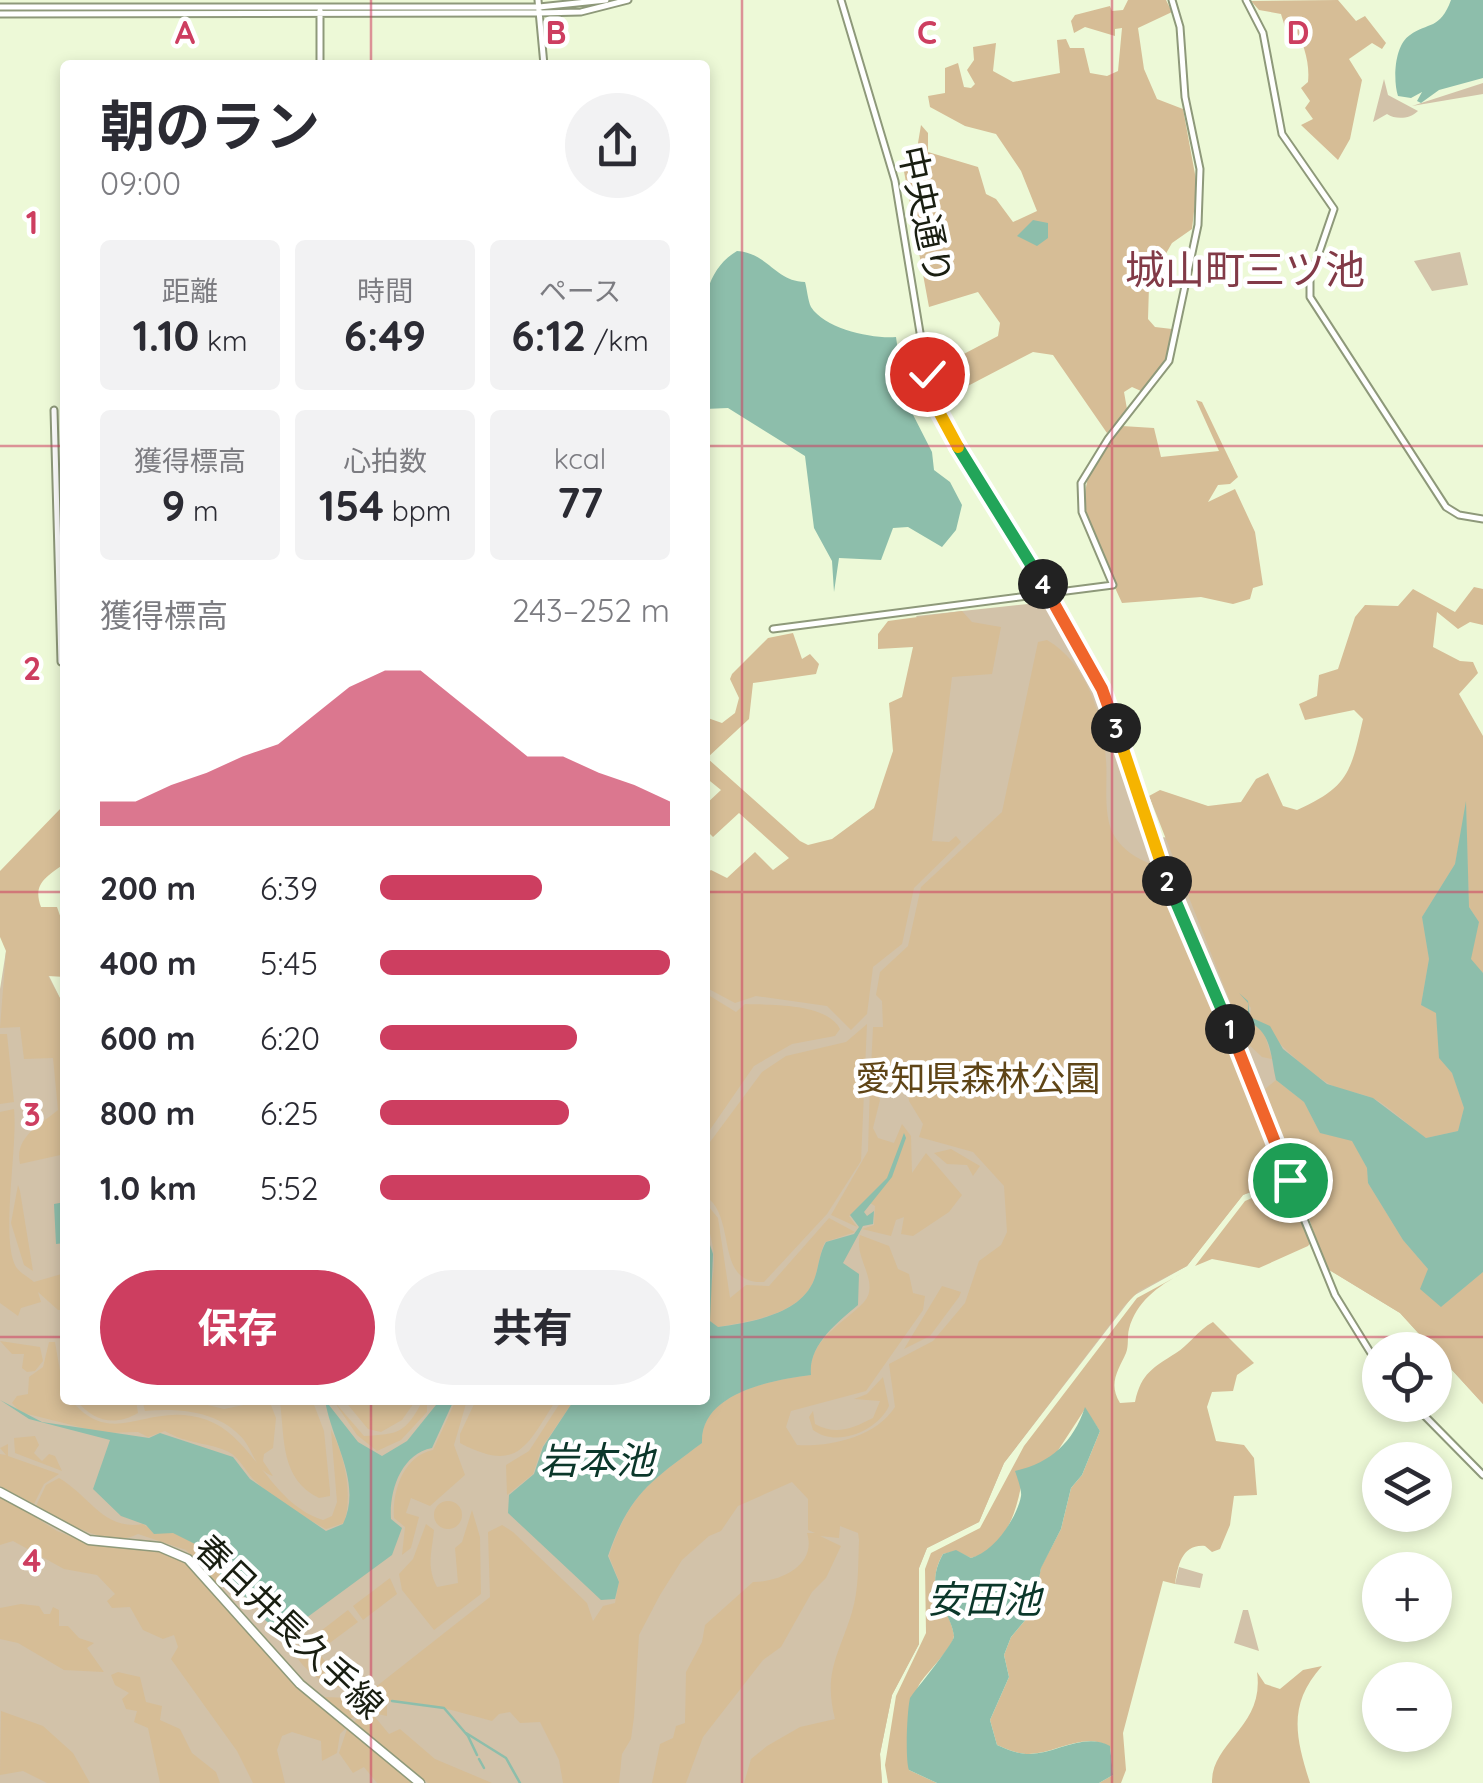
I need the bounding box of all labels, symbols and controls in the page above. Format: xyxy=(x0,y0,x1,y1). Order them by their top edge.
text: A xyxy=(175,12,196,52)
text: B xyxy=(546,12,566,52)
text: C xyxy=(917,12,937,52)
text: D xyxy=(1287,12,1309,52)
text: 朝のラン xyxy=(100,91,320,160)
button: share xyxy=(565,93,670,198)
street label: 中央通り xyxy=(890,142,962,288)
text: 09:00 xyxy=(100,163,181,203)
text: 1 xyxy=(26,202,38,242)
district label: 城山町三ツ池 xyxy=(1125,244,1365,294)
text: 距離 xyxy=(162,273,218,308)
text: 時間 xyxy=(357,273,413,308)
text: ペース xyxy=(539,273,621,308)
text: 1.10 xyxy=(133,309,199,362)
text: 6:49 xyxy=(344,309,426,362)
text: 6:12 xyxy=(511,309,586,362)
text: km xyxy=(199,323,248,358)
text: /km xyxy=(586,323,649,358)
pin xyxy=(885,332,970,417)
icon: check xyxy=(900,347,955,402)
text: kcal xyxy=(554,441,606,476)
text: 獲得標高 xyxy=(134,443,246,478)
text: 心拍数 xyxy=(343,443,427,478)
text: 77 xyxy=(557,476,603,529)
text: 9 xyxy=(161,479,185,532)
text: 154 xyxy=(319,479,384,532)
text: m xyxy=(185,493,219,528)
text: bpm xyxy=(384,493,451,528)
pin: 4 xyxy=(1018,559,1068,609)
text: 4 xyxy=(1035,566,1051,601)
text: 243–252 m xyxy=(512,590,670,630)
text: 獲得標高 xyxy=(100,595,228,635)
text: 2 xyxy=(23,648,41,688)
pin: 3 xyxy=(1091,703,1141,753)
text: 3 xyxy=(1108,710,1124,745)
pin: 2 xyxy=(1142,856,1192,906)
text: 2 xyxy=(1159,863,1175,898)
text: 200 m xyxy=(100,868,196,908)
text: 6:39 xyxy=(260,868,318,908)
text: 400 m xyxy=(100,943,197,983)
text: 5:45 xyxy=(260,943,318,983)
pin: 1 xyxy=(1205,1004,1255,1054)
text: 1 xyxy=(1225,1011,1235,1046)
text: 600 m xyxy=(100,1018,195,1058)
text: 6:20 xyxy=(260,1018,320,1058)
park label: 愛知県森林公園 xyxy=(855,1056,1101,1100)
text: 800 m xyxy=(100,1093,195,1133)
text: 6:25 xyxy=(260,1093,318,1133)
text: 3 xyxy=(23,1094,41,1134)
pin xyxy=(1248,1138,1333,1223)
icon: arrive xyxy=(1263,1153,1318,1208)
text: 1.0 km xyxy=(100,1168,197,1208)
text: 5:52 xyxy=(260,1168,319,1208)
button: 保存 xyxy=(100,1270,375,1385)
button: 共有 xyxy=(395,1270,670,1385)
map controls xyxy=(1362,1332,1452,1752)
button: locate xyxy=(1362,1332,1452,1422)
water label: 岩本池 xyxy=(540,1436,658,1484)
button: layers xyxy=(1362,1442,1452,1532)
street label: 春日井長久手線 xyxy=(186,1525,393,1727)
text: 4 xyxy=(23,1540,42,1580)
button: + xyxy=(1362,1552,1452,1642)
water label: 安田池 xyxy=(927,1575,1045,1623)
button: − xyxy=(1362,1662,1452,1752)

